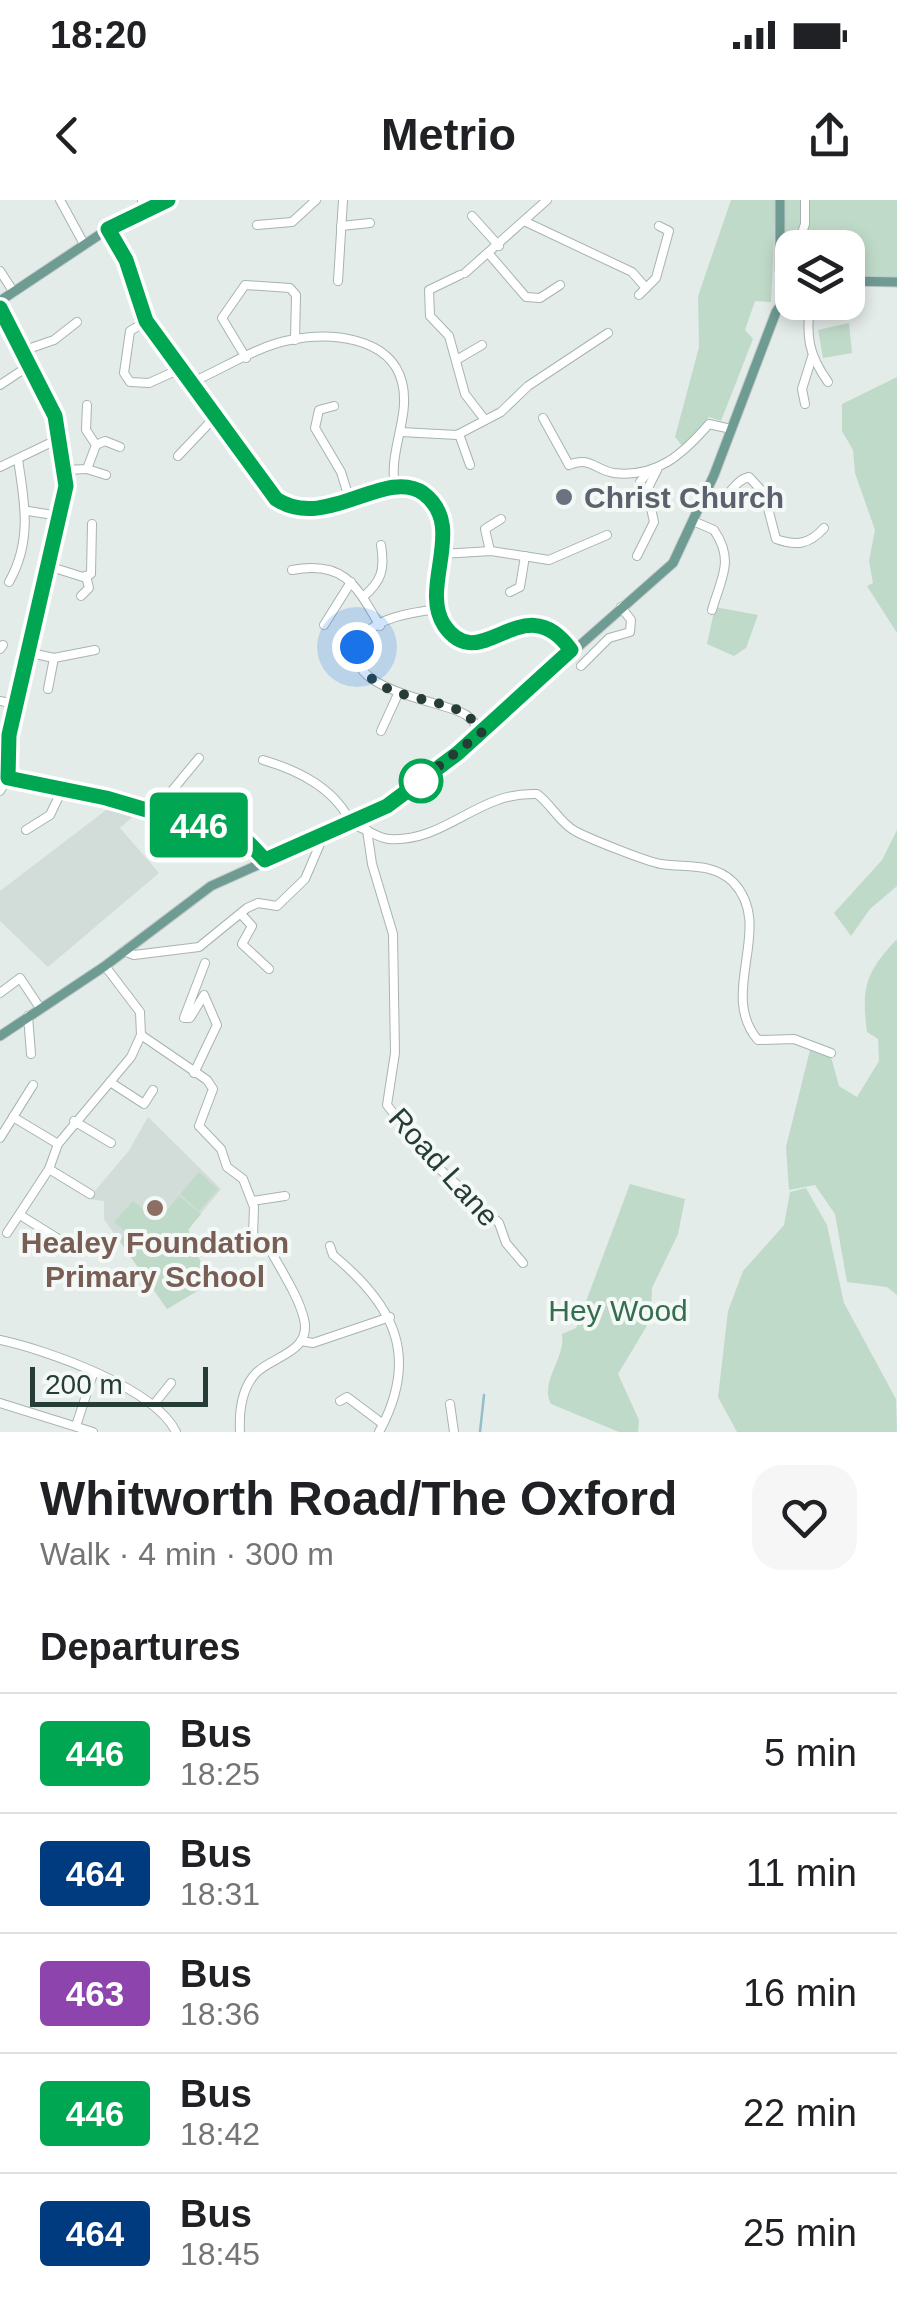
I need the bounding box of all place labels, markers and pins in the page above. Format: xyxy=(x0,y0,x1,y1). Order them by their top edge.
place label: Christ Church xyxy=(584,481,784,514)
marker: Christ Church xyxy=(553,486,575,508)
unlabelled marker xyxy=(400,760,442,802)
marker: Healey Foundation Primary School xyxy=(144,1197,166,1219)
place label: Healey Foundation Primary School xyxy=(21,1226,289,1293)

